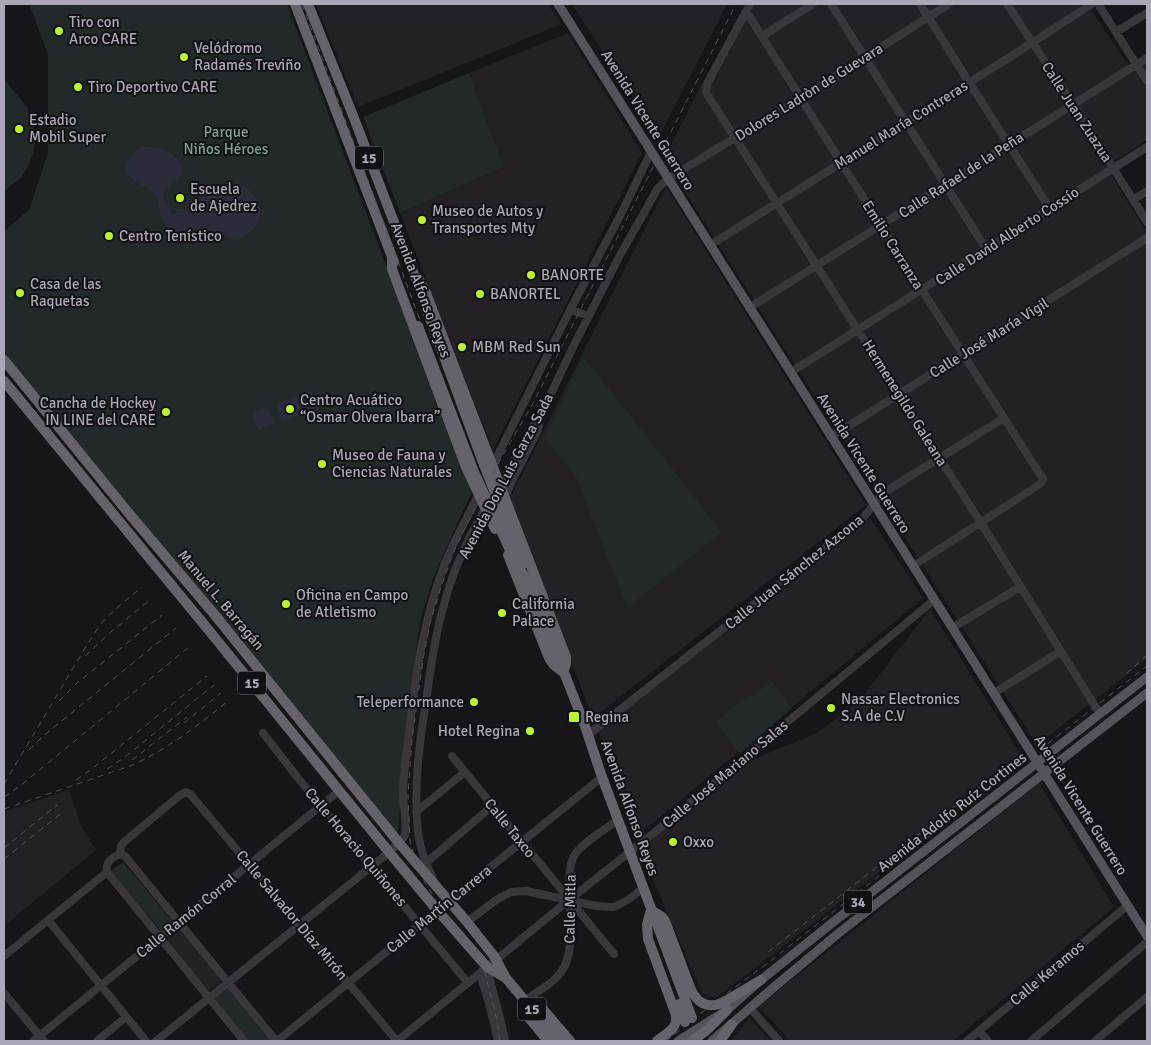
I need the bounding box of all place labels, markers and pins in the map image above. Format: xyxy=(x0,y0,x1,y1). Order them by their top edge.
place label: Tiro con Arco CARE xyxy=(69,13,137,48)
marker: Tiro con Arco CARE xyxy=(53,25,65,37)
place label: Velódromo Radamés Treviño xyxy=(194,39,301,74)
marker: Velódromo Radamés Treviño xyxy=(178,51,190,63)
place label: Tiro Deportivo CARE xyxy=(88,78,217,96)
marker: Tiro Deportivo CARE xyxy=(72,81,84,93)
place label: Estadio Mobil Super xyxy=(29,111,107,146)
marker: Estadio Mobil Super xyxy=(13,123,25,135)
place label: Escuela de Ajedrez xyxy=(190,180,257,215)
marker: Escuela de Ajedrez xyxy=(174,192,186,204)
place label: Museo de Autos y Transportes Mty xyxy=(432,202,543,237)
marker: Museo de Autos y Transportes Mty xyxy=(416,214,428,226)
place label: Centro Tenístico xyxy=(119,227,222,245)
marker: Centro Tenístico xyxy=(103,230,115,242)
place label: BANORTE xyxy=(541,266,604,284)
marker: BANORTE xyxy=(525,269,537,281)
place label: Casa de las Raquetas xyxy=(30,275,102,310)
place label: BANORTEL xyxy=(490,285,561,303)
marker: Casa de las Raquetas xyxy=(14,287,26,299)
marker: BANORTEL xyxy=(474,288,486,300)
place label: MBM Red Sun xyxy=(472,338,561,356)
marker: MBM Red Sun xyxy=(456,341,468,353)
place label: Centro Acuático “Osmar Olvera Ibarra” xyxy=(300,391,440,426)
place label: Cancha de Hockey IN LINE del CARE xyxy=(40,394,156,429)
marker: Centro Acuático “Osmar Olvera Ibarra” xyxy=(284,403,296,415)
marker: Cancha de Hockey IN LINE del CARE xyxy=(160,406,172,418)
place label: Museo de Fauna y Ciencias Naturales xyxy=(332,446,452,481)
marker: Museo de Fauna y Ciencias Naturales xyxy=(316,458,328,470)
place label: Oficina en Campo de Atletismo xyxy=(296,586,408,621)
place label: California Palace xyxy=(512,595,575,630)
marker: Oficina en Campo de Atletismo xyxy=(280,598,292,610)
marker: California Palace xyxy=(496,607,508,619)
place label: Nassar Electronics S.A de C.V xyxy=(841,690,960,725)
place label: Teleperformance xyxy=(357,693,464,711)
marker: Teleperformance xyxy=(468,696,480,708)
marker: Nassar Electronics S.A de C.V xyxy=(825,702,837,714)
place label: Regina xyxy=(585,708,629,726)
marker: Regina xyxy=(567,710,581,724)
place label: Hotel Regina xyxy=(438,722,520,740)
marker: Hotel Regina xyxy=(524,725,536,737)
place label: Oxxo xyxy=(683,833,714,851)
marker: Oxxo xyxy=(667,836,679,848)

